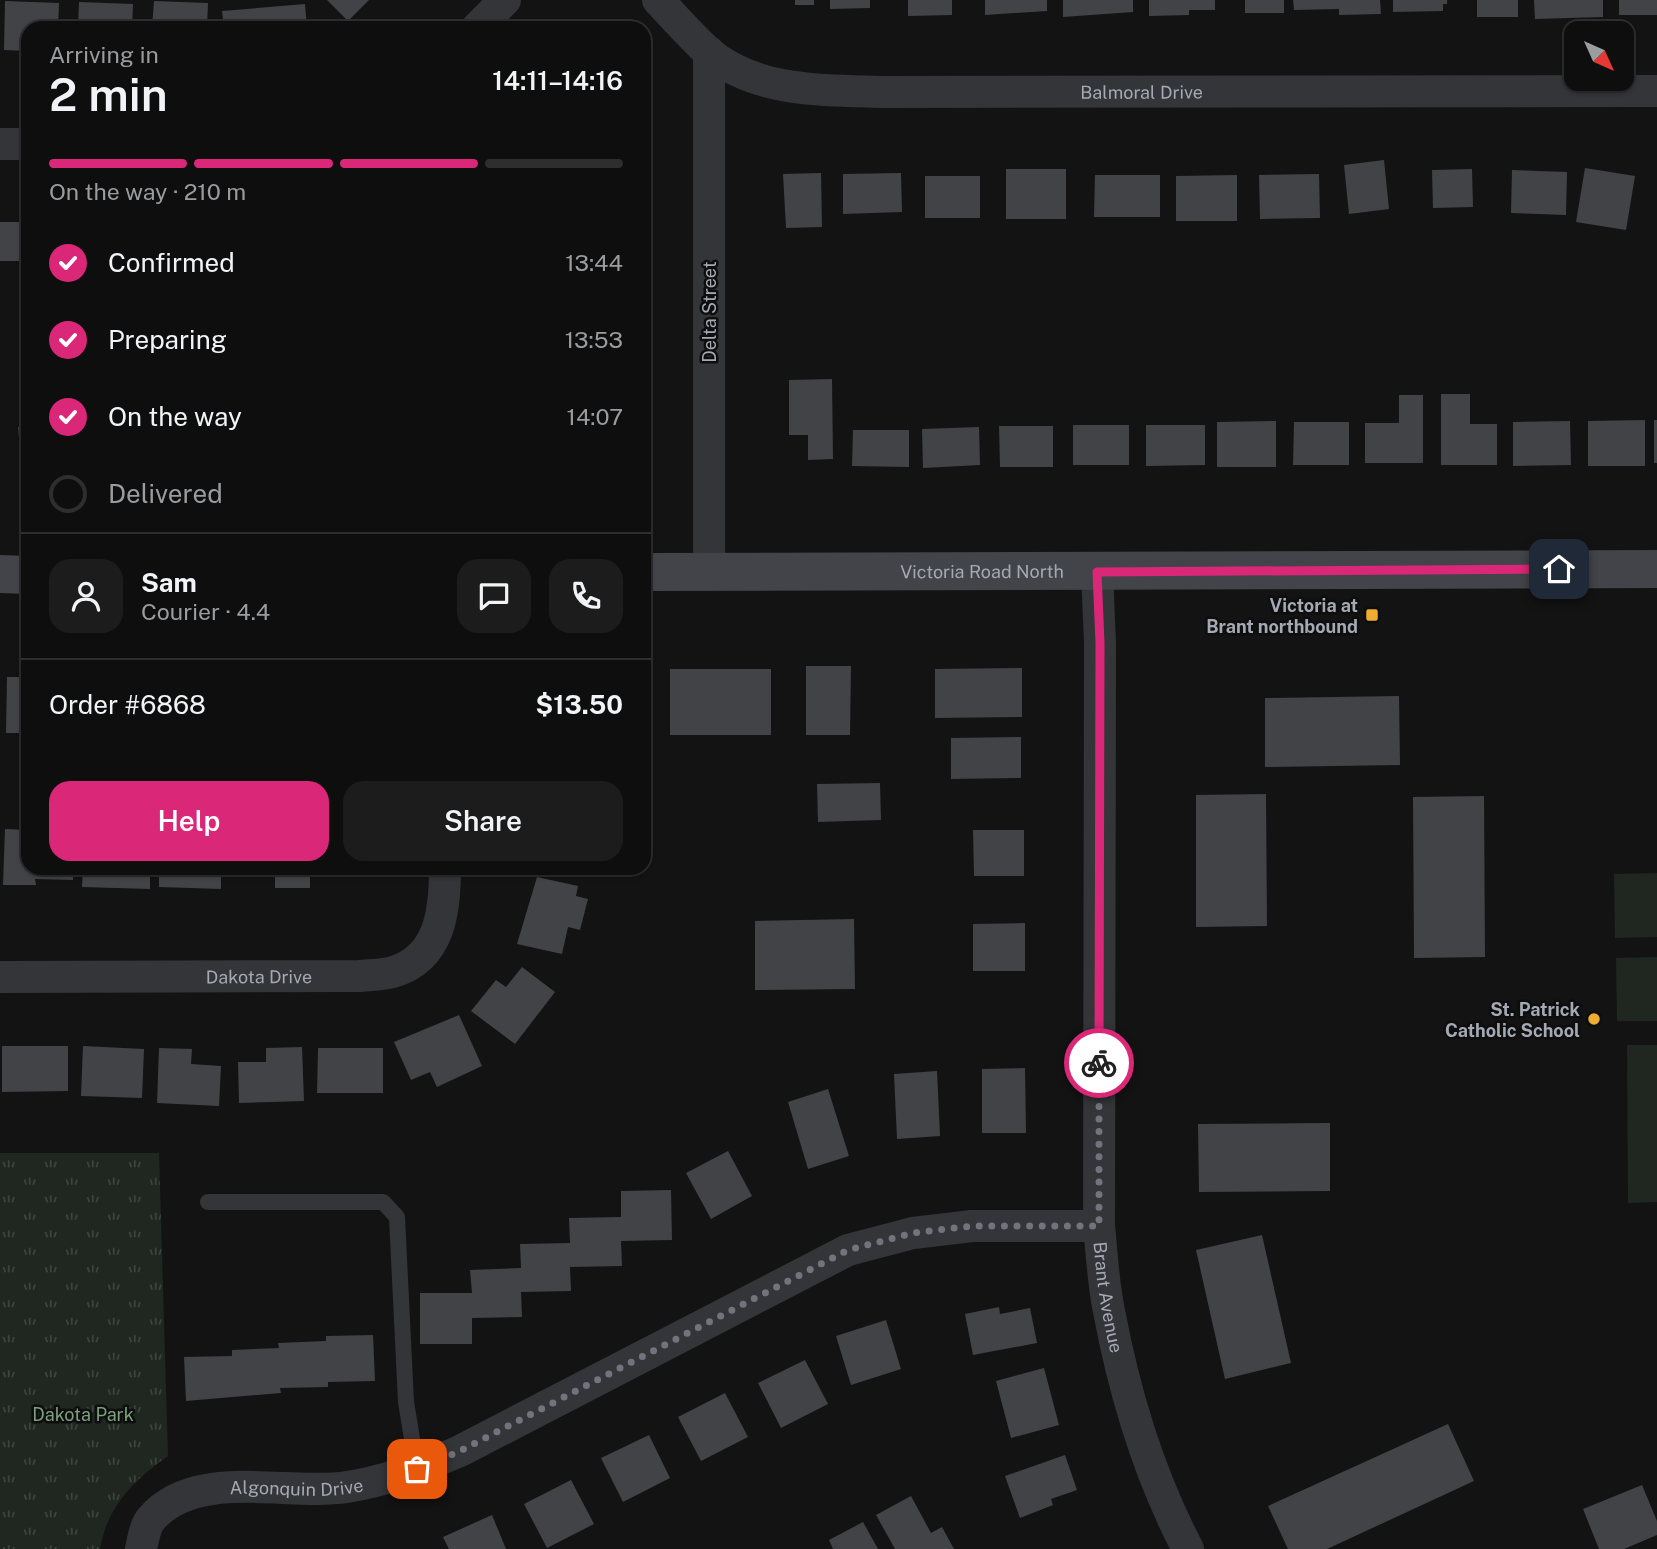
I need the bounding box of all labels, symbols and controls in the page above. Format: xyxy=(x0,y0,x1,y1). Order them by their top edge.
north arrow xyxy=(1564,21,1634,91)
map controls xyxy=(1564,21,1634,91)
text: Arriving in xyxy=(49,41,159,68)
text: 14:11–14:16 xyxy=(492,65,623,96)
text: 2 min xyxy=(49,67,168,121)
street label: Balmoral Drive xyxy=(1080,81,1203,102)
text: On the way · 210 m xyxy=(49,178,246,205)
icon: check xyxy=(49,244,87,282)
text: Confirmed xyxy=(108,247,235,278)
text: 13:44 xyxy=(565,249,623,276)
street label: Delta Street xyxy=(699,261,720,363)
icon: check xyxy=(49,321,87,359)
text: Preparing xyxy=(108,324,227,355)
text: 13:53 xyxy=(565,326,623,353)
icon: check xyxy=(49,398,87,436)
text: On the way xyxy=(108,401,242,432)
text: 14:07 xyxy=(567,403,623,430)
text: Delivered xyxy=(108,478,223,509)
pin xyxy=(1529,539,1589,599)
icon: home xyxy=(1540,550,1578,588)
button: person xyxy=(49,559,123,633)
button: chat xyxy=(457,559,531,633)
button: phone xyxy=(549,559,623,633)
street label: Victoria Road North xyxy=(900,560,1064,582)
text: Sam xyxy=(141,567,197,598)
place label: Victoria at Brant northbound xyxy=(1206,595,1358,637)
text: Courier · 4.4 xyxy=(141,598,270,625)
marker: Victoria at Brant northbound xyxy=(1364,607,1380,623)
text: Order #6868 xyxy=(49,689,206,720)
text: $13.50 xyxy=(536,689,623,720)
button: Help xyxy=(49,781,329,861)
button: Share xyxy=(343,781,623,861)
street label: Dakota Drive xyxy=(206,966,312,987)
place label: St. Patrick Catholic School xyxy=(1445,999,1581,1041)
marker: St. Patrick Catholic School xyxy=(1586,1011,1602,1027)
courier xyxy=(1064,1028,1134,1098)
icon: bike xyxy=(1080,1044,1118,1082)
street label: Brant Avenue xyxy=(1090,1241,1128,1355)
park label: Dakota Park xyxy=(32,1404,134,1425)
pin xyxy=(387,1439,447,1499)
icon: bag xyxy=(398,1450,436,1488)
street label: Algonquin Drive xyxy=(229,1474,365,1499)

